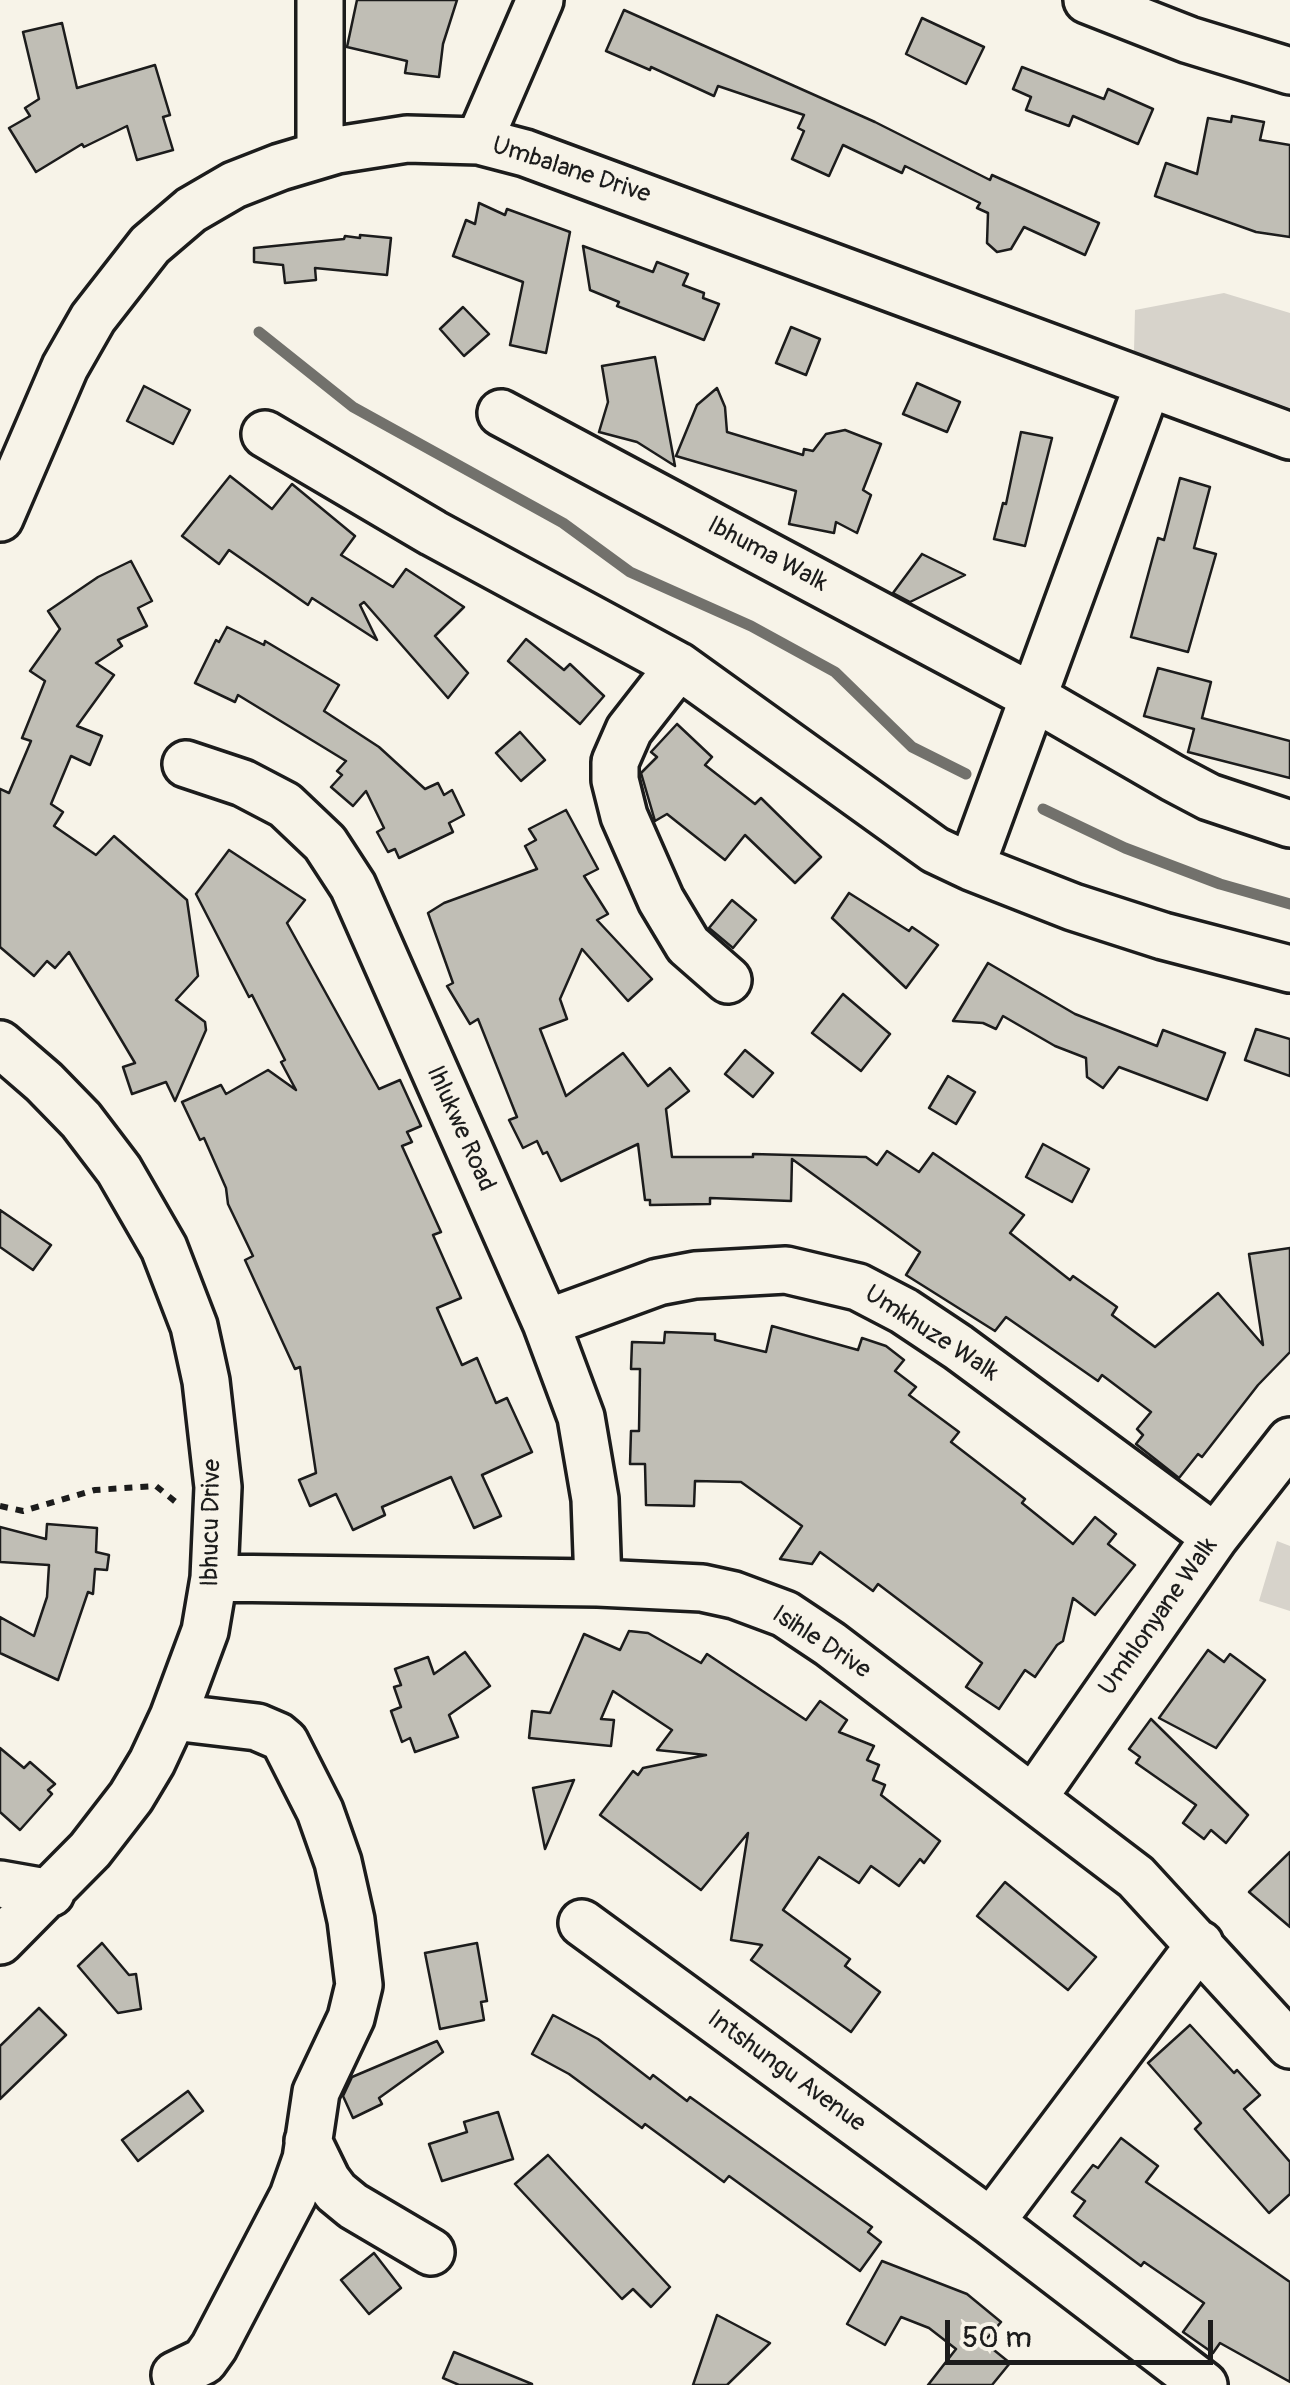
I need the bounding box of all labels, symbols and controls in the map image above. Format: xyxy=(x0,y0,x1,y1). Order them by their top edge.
street label: Umbalane Drive xyxy=(488,131,654,211)
street label: Ibhuma Walk xyxy=(702,511,832,599)
street label: Ihlukwe Road xyxy=(419,1062,501,1196)
street label: Umkhuze Walk xyxy=(858,1280,1004,1388)
street label: Ibhucu Drive xyxy=(196,1459,228,1587)
street label: Umhlonyane Walk xyxy=(1093,1532,1225,1702)
street label: Isihle Drive xyxy=(766,1600,876,1686)
street label: Intshungu Avenue xyxy=(701,2005,871,2139)
scale bar xyxy=(950,2300,1218,2362)
text: 50 m xyxy=(962,2319,1032,2356)

